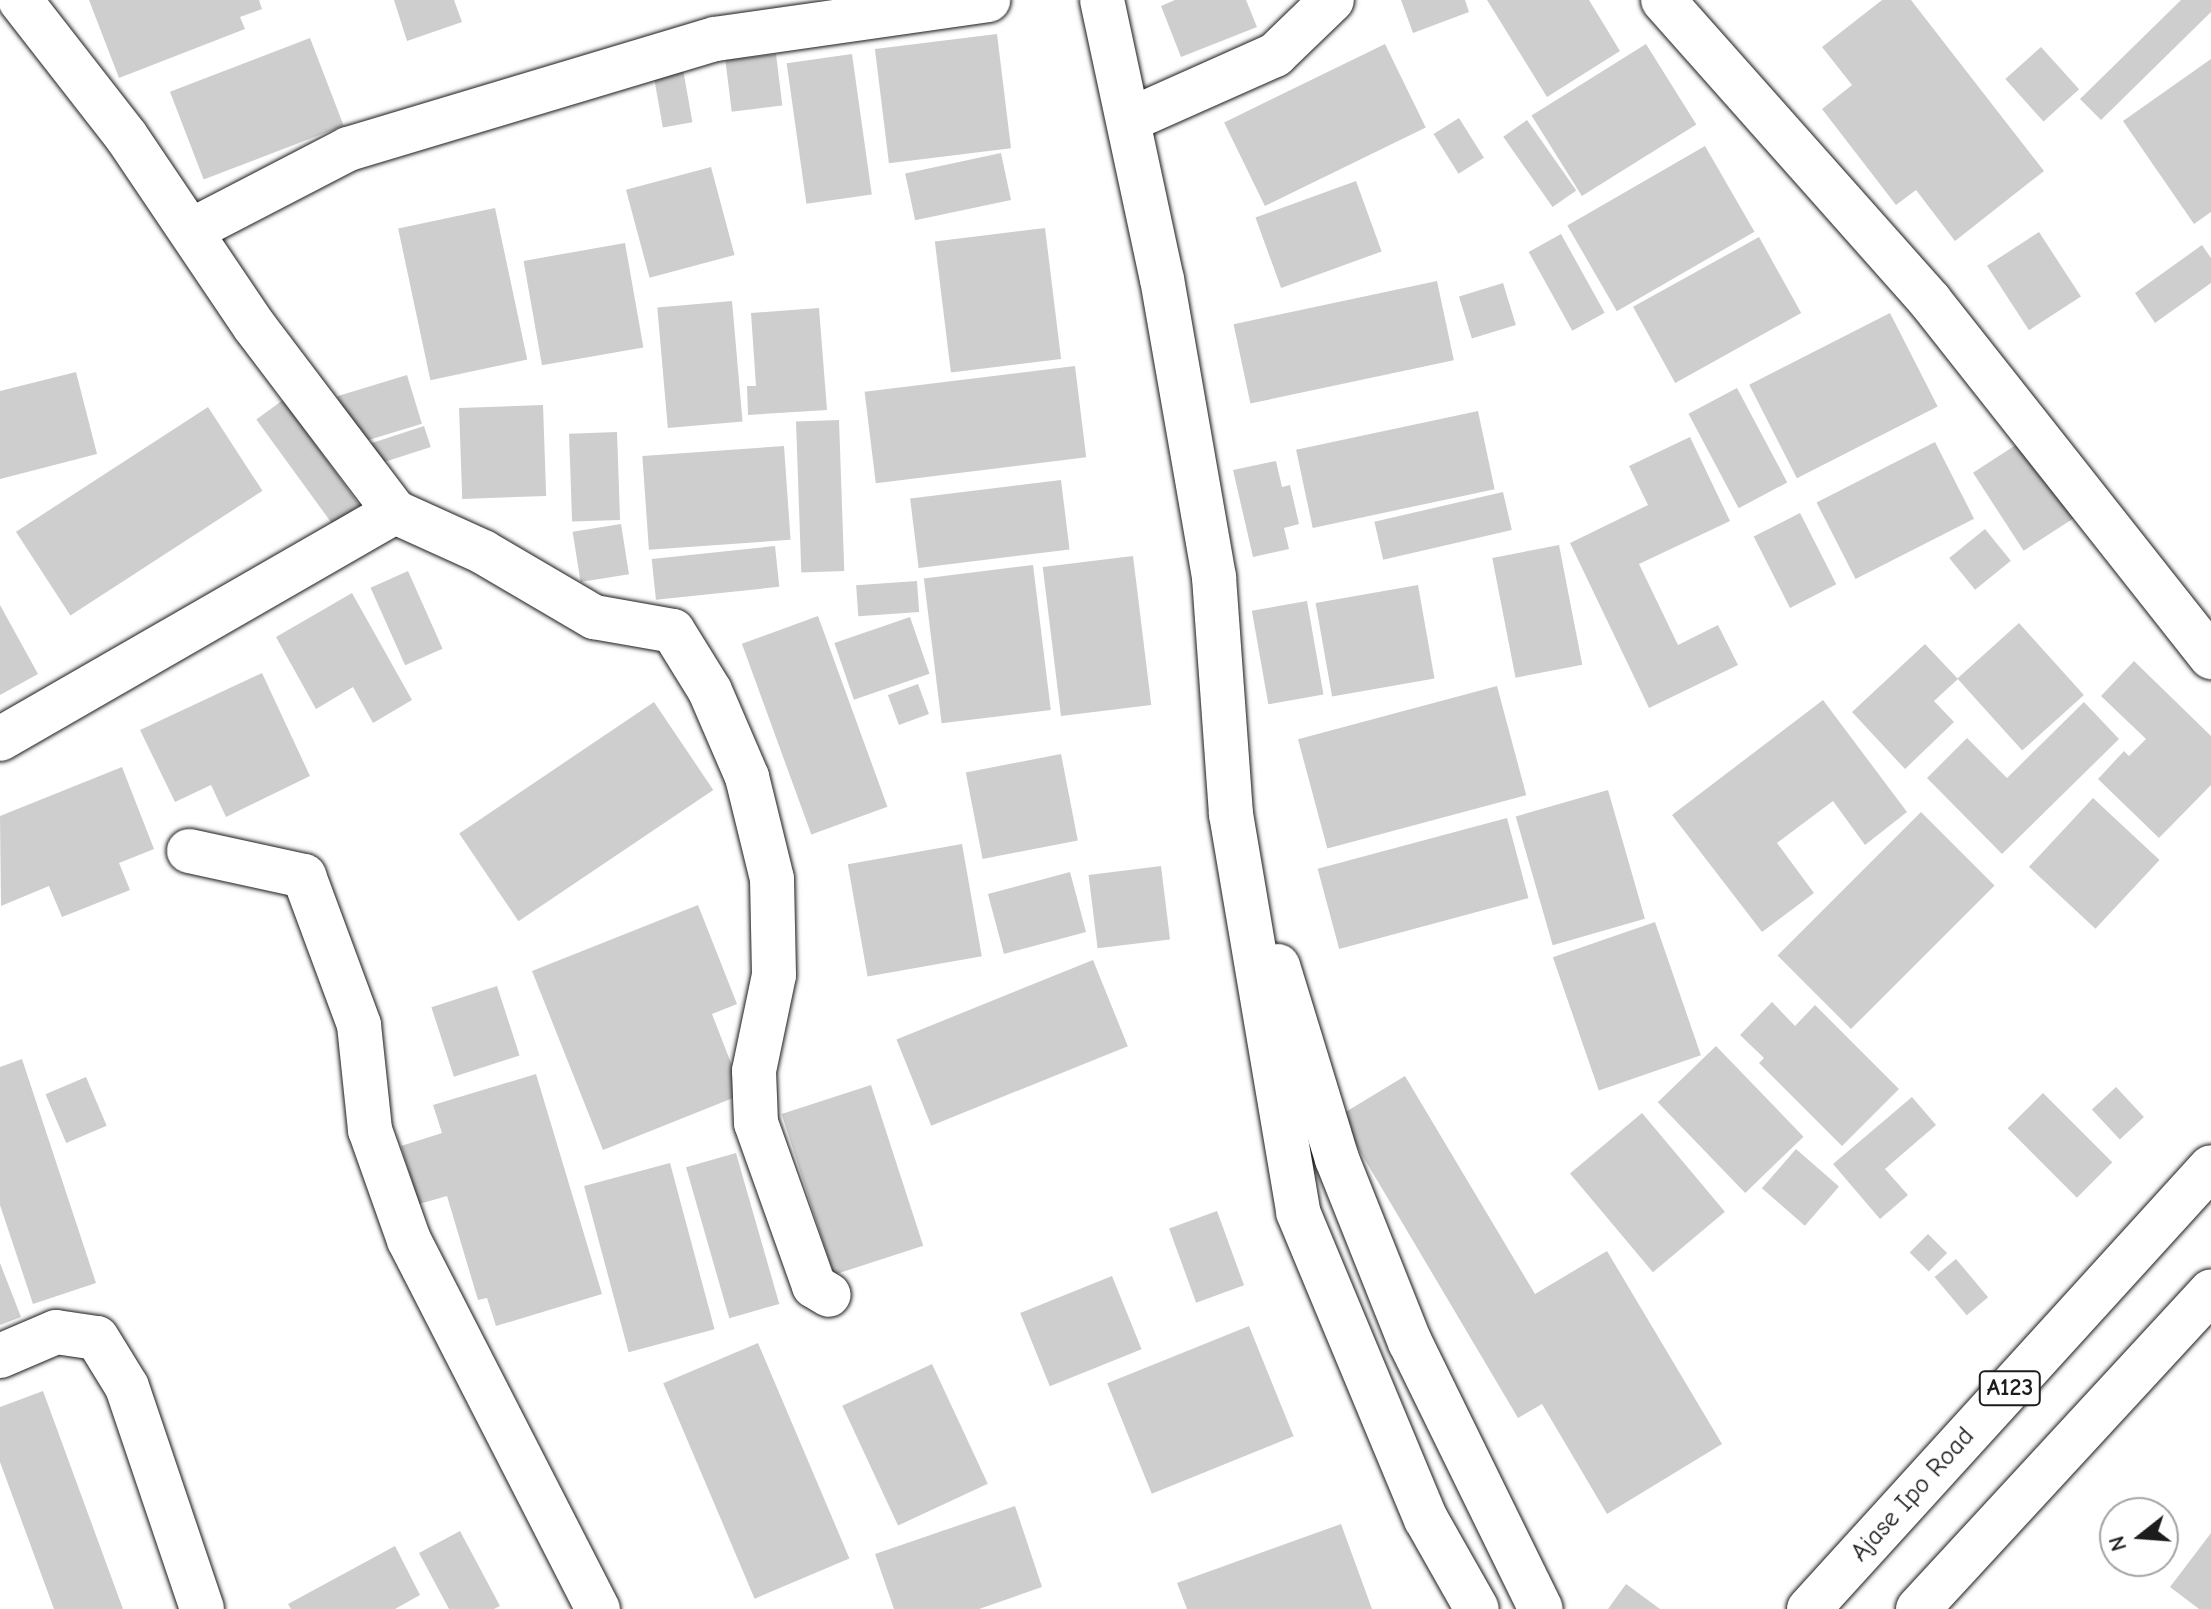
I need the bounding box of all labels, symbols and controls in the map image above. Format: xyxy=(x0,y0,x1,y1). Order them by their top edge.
road number: A123 xyxy=(1978,1368,2042,1408)
street label: Ajase Ipo Road xyxy=(1845,1422,1981,1568)
north arrow xyxy=(2099,1497,2179,1577)
text: N xyxy=(2103,1533,2132,1554)

